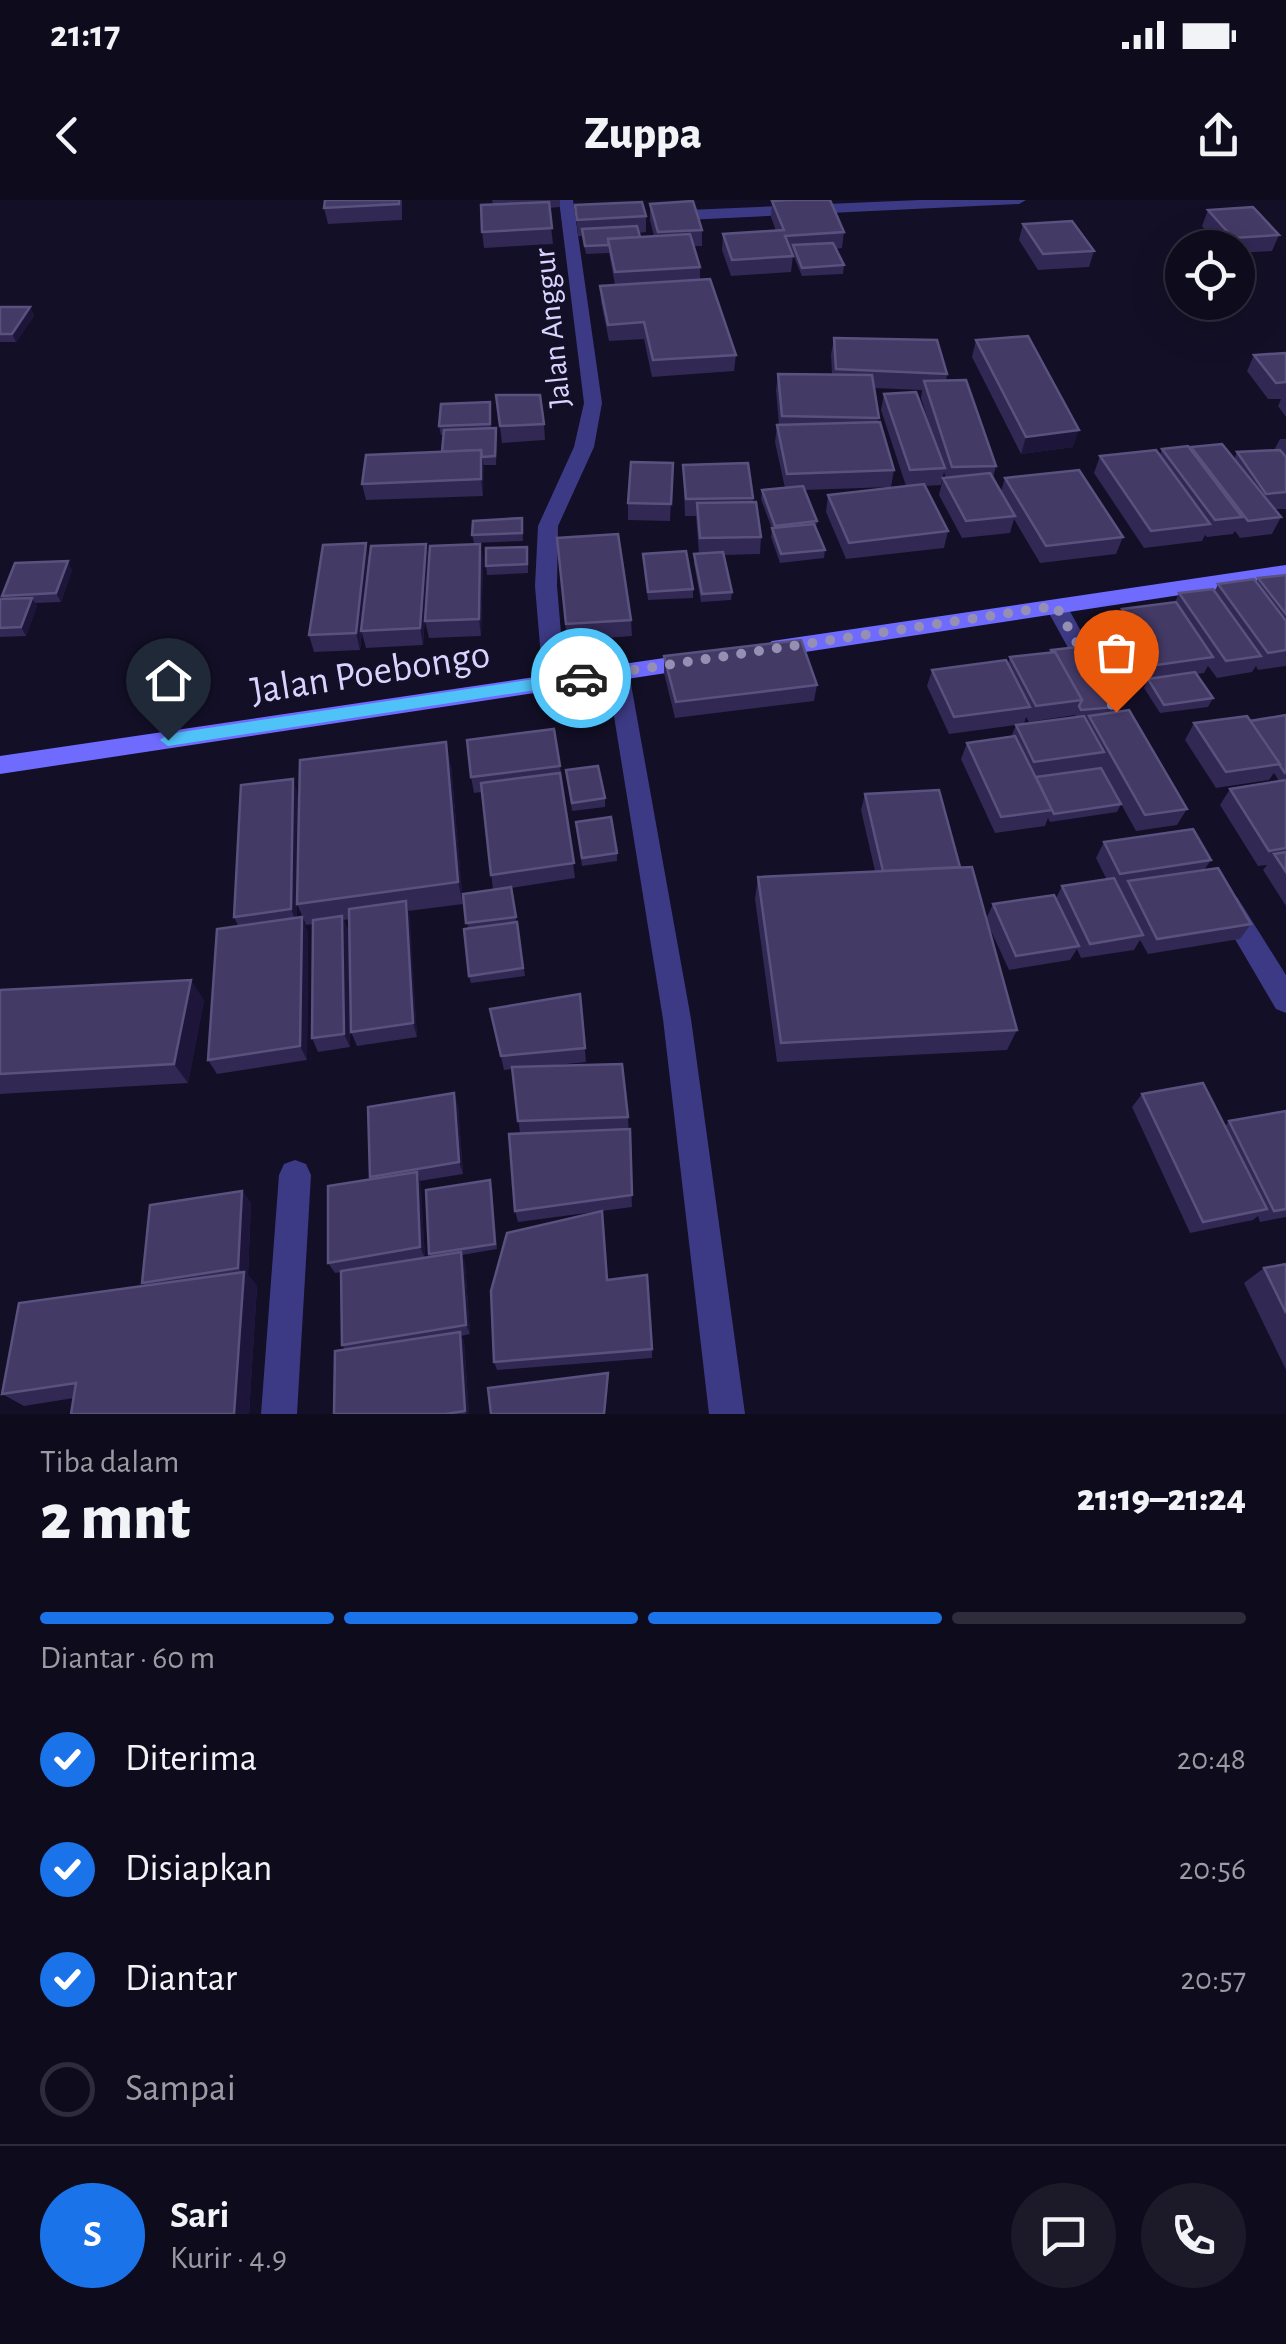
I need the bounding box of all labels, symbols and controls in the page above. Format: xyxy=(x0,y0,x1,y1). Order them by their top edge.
text: 21:17 xyxy=(50,16,120,54)
icon: back xyxy=(40,108,95,163)
icon: share xyxy=(1191,108,1246,163)
text: Zuppa xyxy=(584,112,702,157)
map controls xyxy=(1165,230,1255,320)
button: locate xyxy=(1165,230,1255,320)
street label: Jalan Anggur xyxy=(528,246,576,409)
pin xyxy=(1074,610,1159,713)
icon: bag xyxy=(1089,625,1144,680)
courier xyxy=(531,628,631,728)
street label: Jalan Poebongo xyxy=(248,634,493,712)
pin xyxy=(126,638,211,741)
icon: car xyxy=(554,651,609,706)
icon: home xyxy=(141,653,196,708)
text: Tiba dalam xyxy=(40,1446,179,1478)
text: 21:19–21:24 xyxy=(1077,1480,1246,1518)
text: 2 mnt xyxy=(40,1486,190,1551)
text: Diantar · 60 m xyxy=(40,1642,215,1674)
icon: check xyxy=(40,1732,95,1787)
text: Diterima xyxy=(125,1740,257,1778)
text: 20:48 xyxy=(1177,1743,1246,1775)
icon: check xyxy=(40,1842,95,1897)
text: Disiapkan xyxy=(125,1850,272,1888)
text: 20:56 xyxy=(1179,1853,1246,1885)
icon: check xyxy=(40,1952,95,2007)
text: Diantar xyxy=(125,1960,237,1998)
text: 20:57 xyxy=(1180,1963,1246,1995)
text: Sampai xyxy=(125,2070,236,2108)
button: chat xyxy=(1011,2183,1116,2288)
button: phone xyxy=(1141,2183,1246,2288)
text: Sari xyxy=(170,2197,230,2235)
text: S xyxy=(83,2216,102,2254)
text: Kurir · 4.9 xyxy=(170,2242,287,2274)

